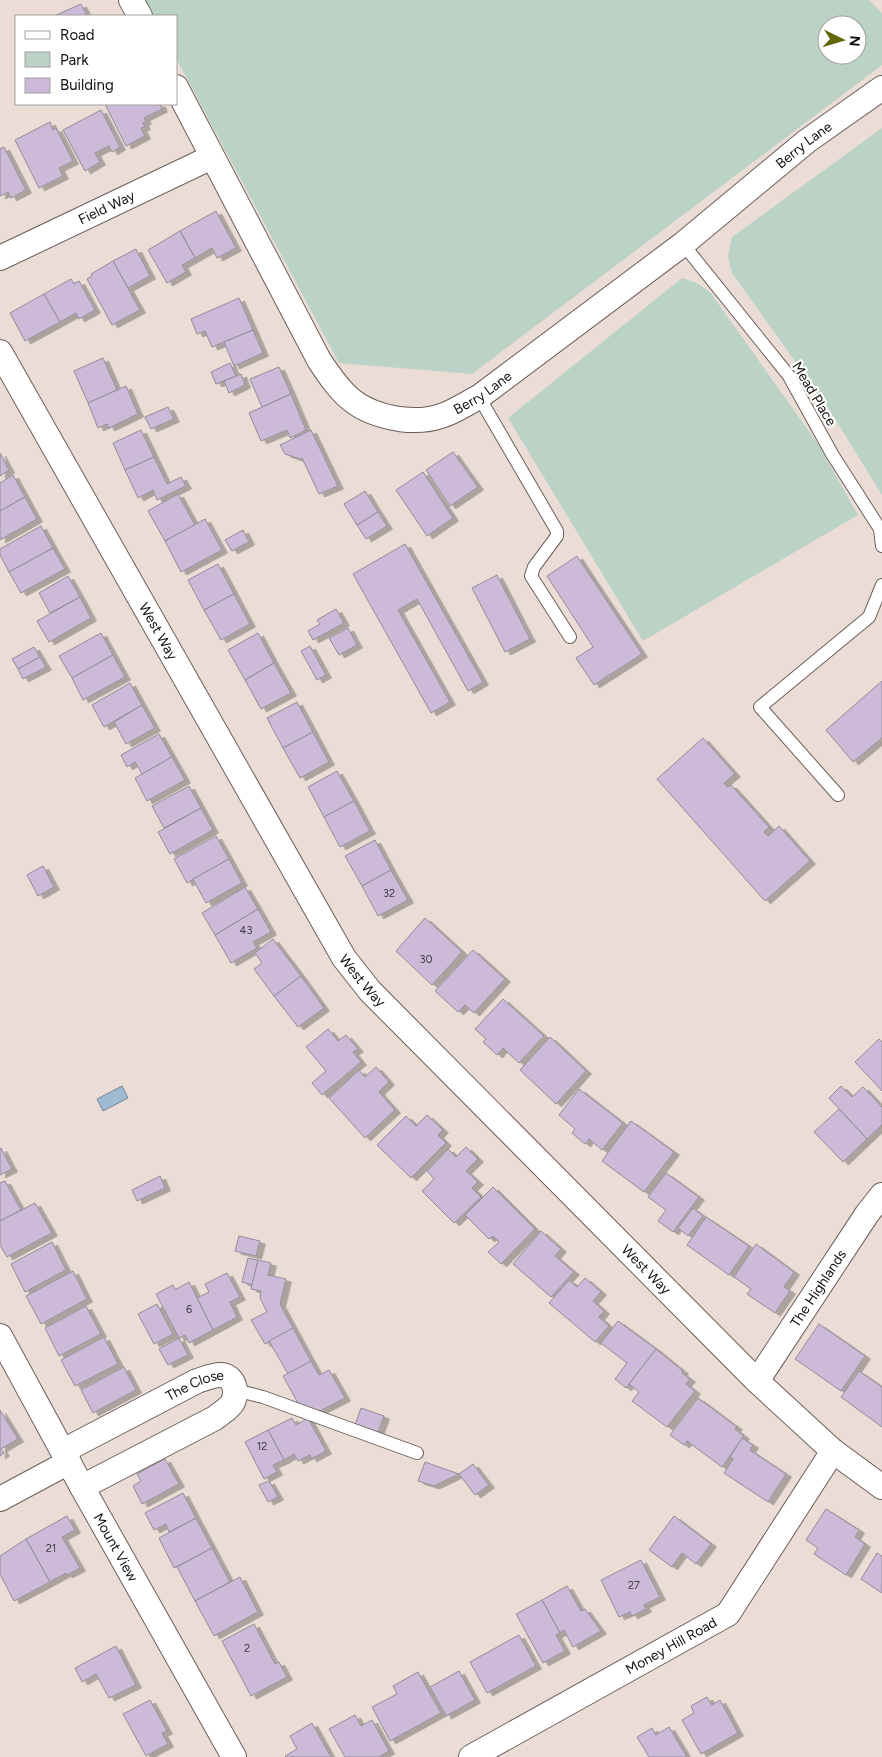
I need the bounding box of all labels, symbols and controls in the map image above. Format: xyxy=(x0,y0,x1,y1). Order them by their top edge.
legend xyxy=(15,15,178,105)
north arrow xyxy=(817,15,867,65)
text: Road xyxy=(60,26,95,44)
text: N xyxy=(846,35,863,47)
text: Park xyxy=(60,51,89,69)
text: Building xyxy=(60,76,114,94)
street label: Berry Lane xyxy=(772,118,835,172)
street label: Field Way xyxy=(76,186,138,228)
street label: Mead Place xyxy=(788,359,840,429)
street label: Berry Lane xyxy=(450,367,515,418)
street label: West Way xyxy=(135,600,182,663)
house number: 32 xyxy=(383,887,395,900)
house number: 43 xyxy=(240,924,252,937)
street label: West Way xyxy=(336,951,390,1011)
house number: 30 xyxy=(419,953,433,966)
street label: West Way xyxy=(618,1241,675,1298)
street label: The Highlands xyxy=(786,1246,850,1330)
house number: 6 xyxy=(186,1303,192,1316)
street label: The Close xyxy=(163,1366,225,1404)
house number: 12 xyxy=(257,1440,267,1453)
street label: Mount View xyxy=(90,1510,142,1584)
house number: 21 xyxy=(46,1542,56,1555)
house number: 27 xyxy=(628,1579,640,1592)
street label: Money Hill Road xyxy=(623,1613,720,1678)
house number: 2 xyxy=(244,1642,250,1655)

